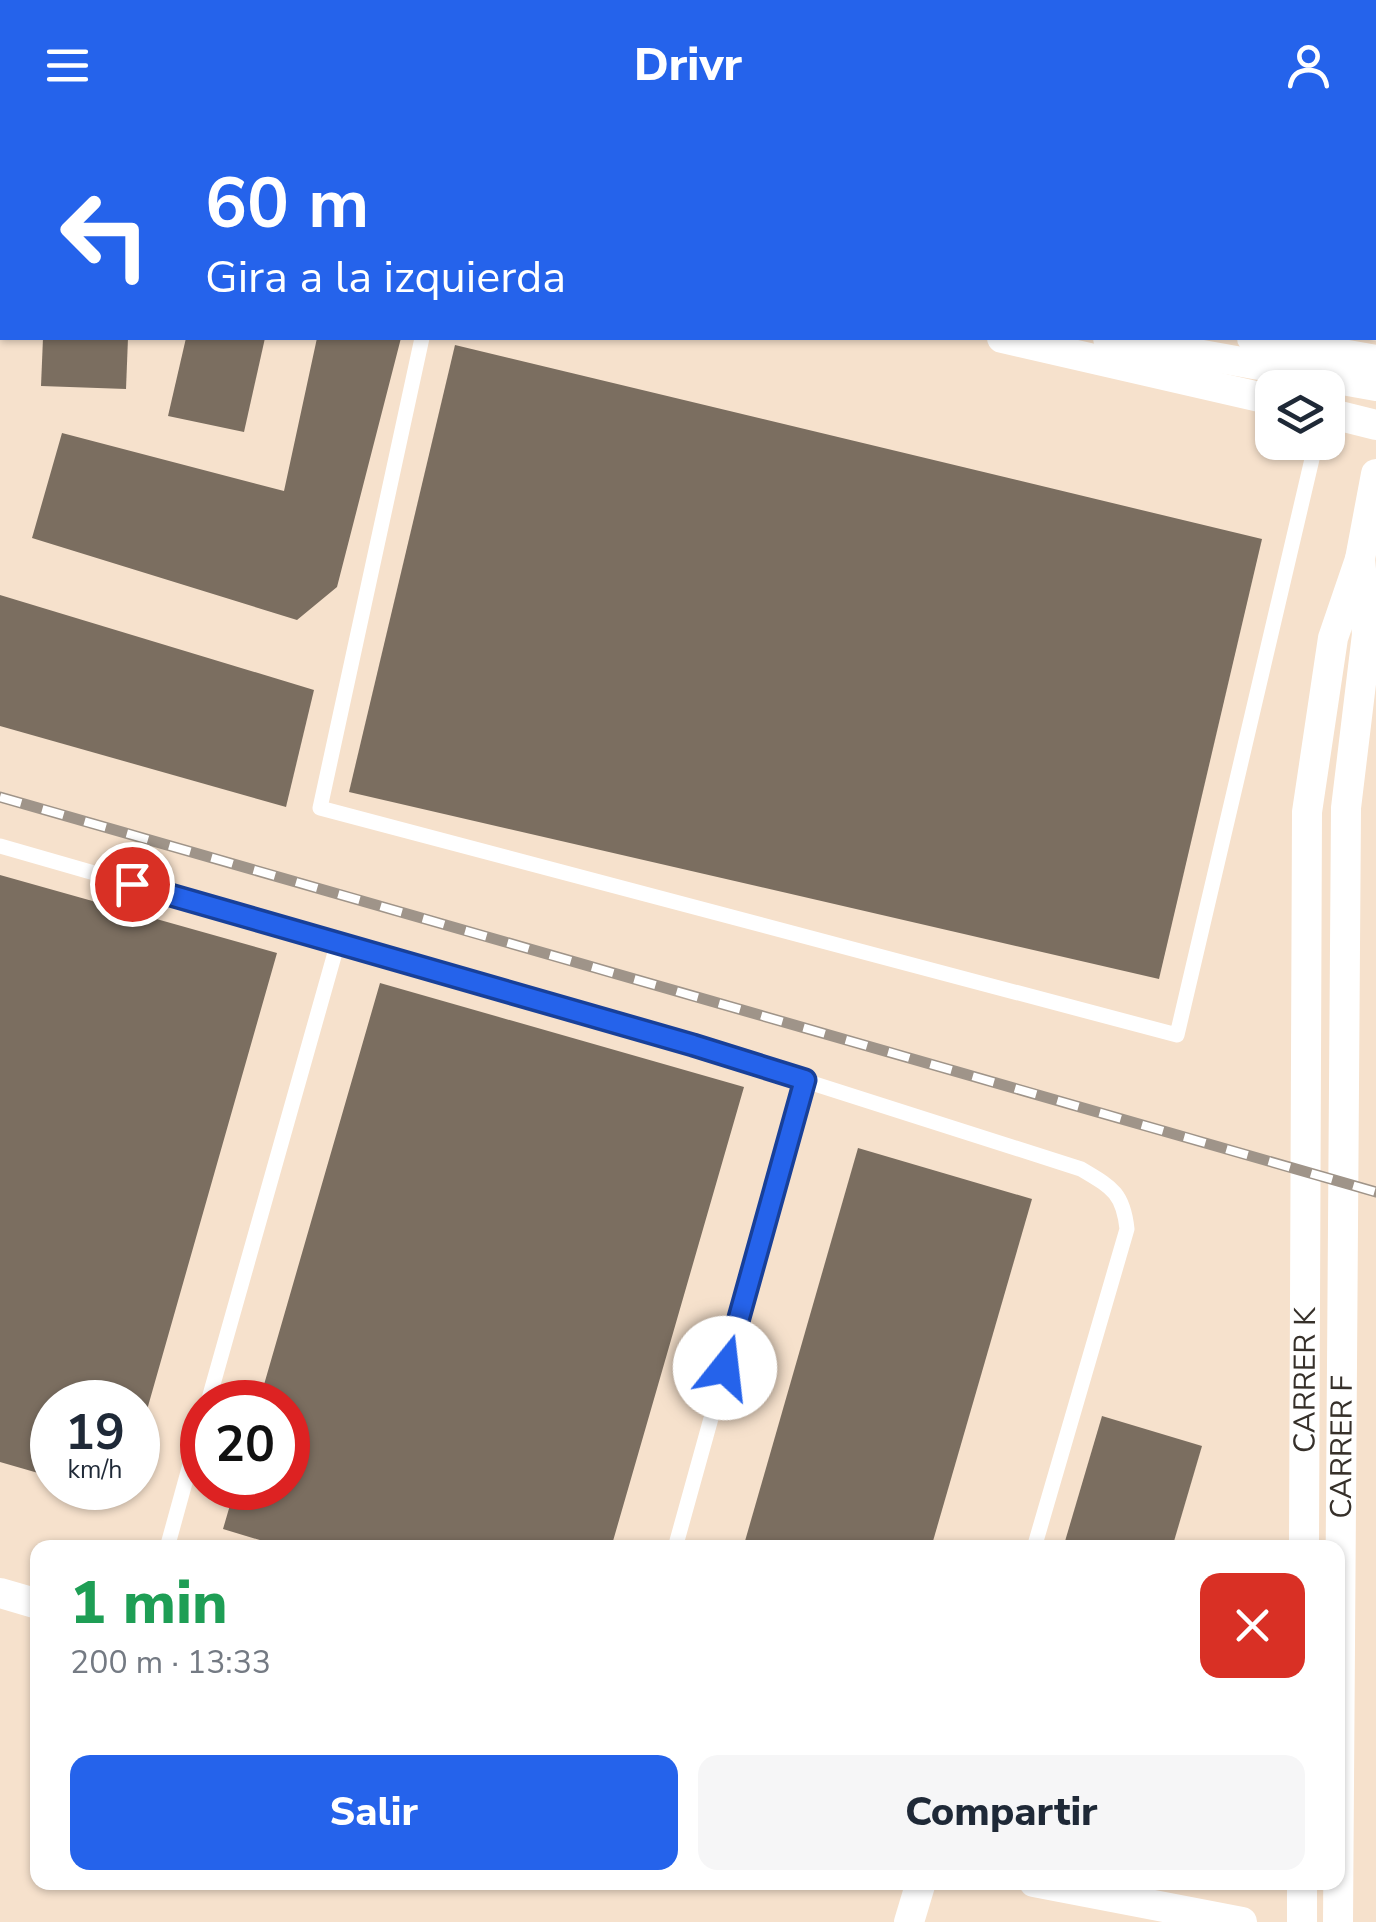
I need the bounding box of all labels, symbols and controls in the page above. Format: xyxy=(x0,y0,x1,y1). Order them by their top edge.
text: Drivr xyxy=(634,35,742,96)
icon: menu xyxy=(40,38,95,93)
icon: person xyxy=(1281,38,1336,93)
text: 60 m xyxy=(205,156,369,252)
icon: left xyxy=(40,170,170,300)
text: Gira a la izquierda xyxy=(205,247,566,308)
map controls xyxy=(1255,370,1345,460)
button: layers xyxy=(1255,370,1345,460)
pin xyxy=(90,842,175,927)
icon: arrive xyxy=(105,857,160,912)
street label: CARRER K xyxy=(1284,1306,1326,1453)
position arrow xyxy=(673,1316,777,1420)
street label: CARRER F xyxy=(1321,1375,1363,1519)
speed limit sign: 20 xyxy=(180,1380,310,1510)
text: 19 xyxy=(65,1398,125,1467)
text: km/h xyxy=(67,1453,123,1487)
text: 1 min xyxy=(70,1562,228,1644)
button: close xyxy=(1200,1573,1305,1678)
text: 200 m · 13:33 xyxy=(70,1641,271,1684)
button: Salir xyxy=(70,1755,678,1870)
button: Compartir xyxy=(698,1755,1305,1870)

